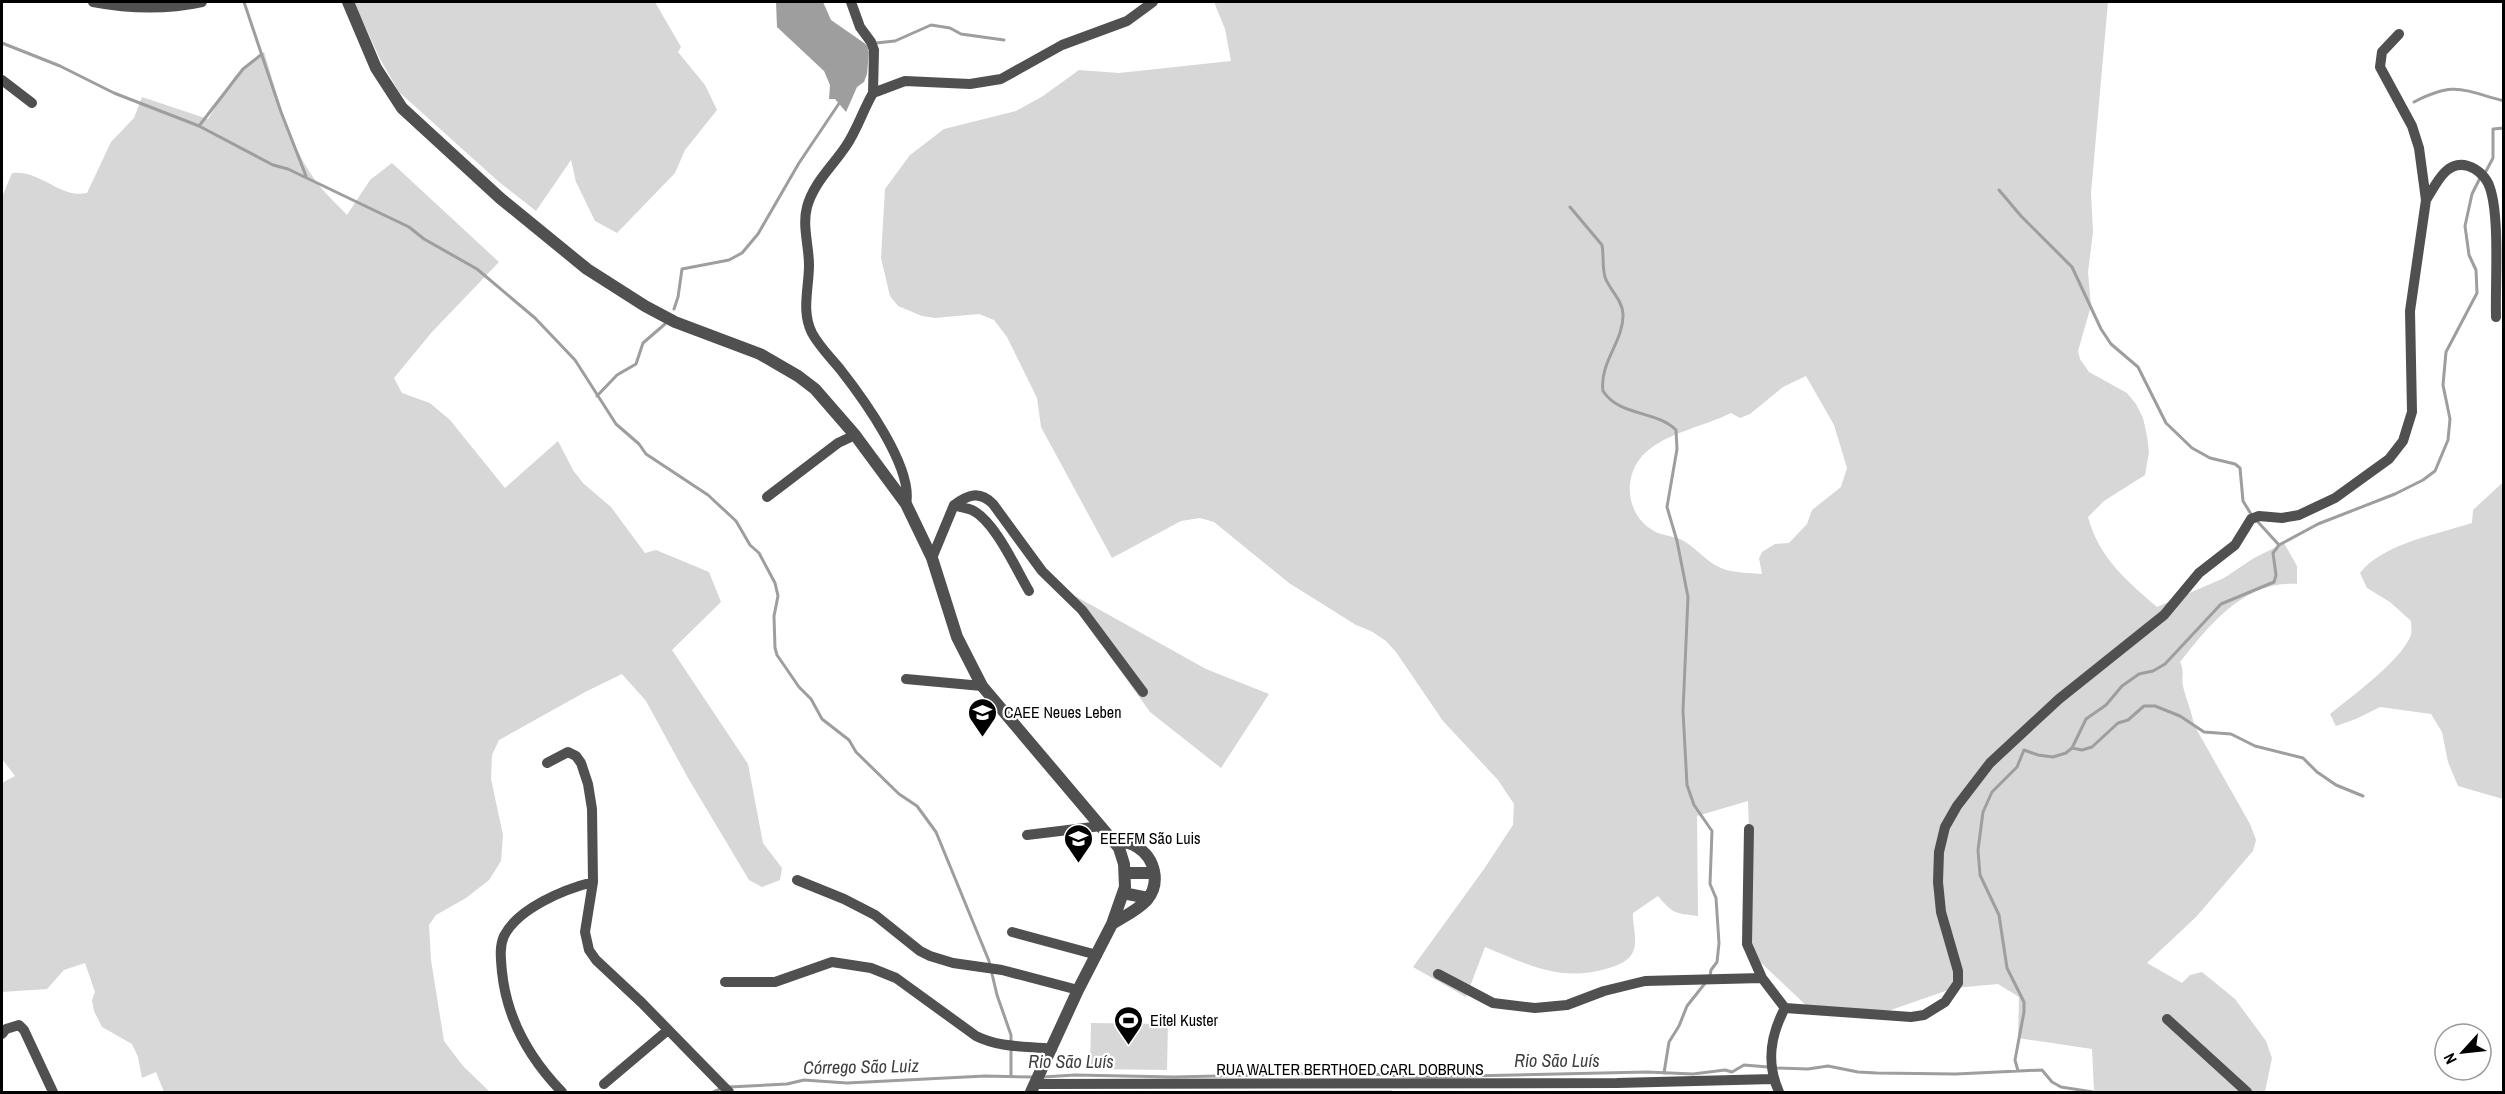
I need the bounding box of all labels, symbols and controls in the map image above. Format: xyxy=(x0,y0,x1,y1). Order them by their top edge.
school or university icon: CAEE Neues Leben xyxy=(967,696,999,738)
place label: CAEE Neues Leben xyxy=(1004,701,1121,723)
school or university icon: EEEFM São Luis xyxy=(1063,822,1095,864)
place label: EEEFM São Luis xyxy=(1100,827,1201,849)
sports icon: Eitel Kuster xyxy=(1113,1004,1145,1046)
place label: Eitel Kuster xyxy=(1150,1009,1218,1031)
north arrow xyxy=(2433,1022,2493,1082)
water label: Rio São Luís xyxy=(1514,1048,1600,1073)
water label: Rio São Luís xyxy=(1028,1049,1114,1074)
text: N xyxy=(2438,1050,2462,1068)
water label: Córrego São Luiz xyxy=(803,1053,920,1080)
street label: RUA WALTER BERTHOED CARL DOBRUNS xyxy=(1216,1058,1484,1080)

